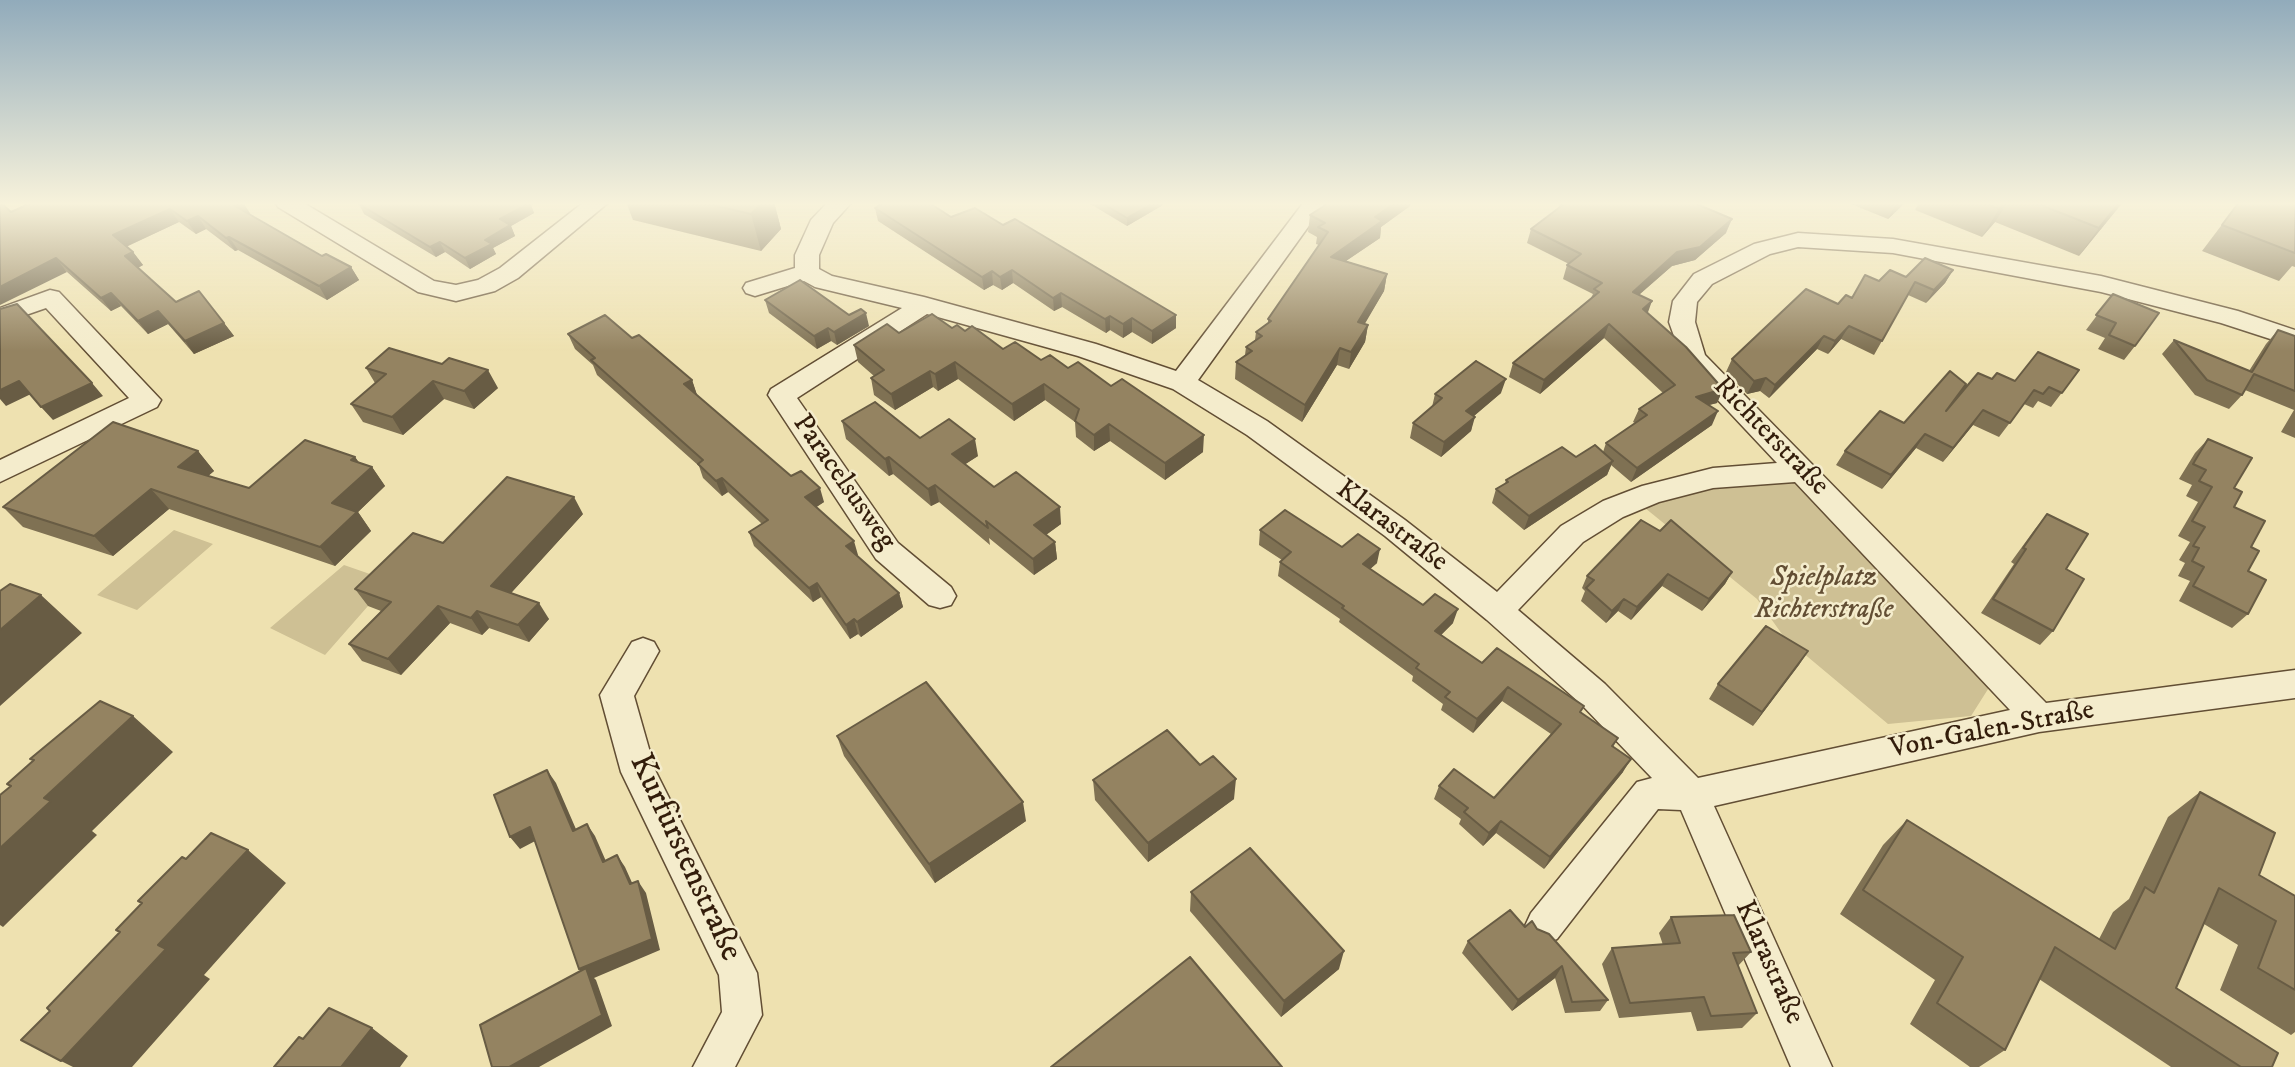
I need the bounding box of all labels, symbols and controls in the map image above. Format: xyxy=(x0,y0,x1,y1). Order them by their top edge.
street label: Richterstraße xyxy=(1705,370,1835,504)
street label: Paracelsusweg xyxy=(784,409,902,557)
street label: Klarastraße xyxy=(1328,474,1454,580)
park label: Spielplatz Richterstraße xyxy=(1755,562,1893,628)
street label: Von-Galen-Straße xyxy=(1887,695,2097,767)
street label: Kurfürstenstraße xyxy=(619,748,749,968)
street label: Klarastraße xyxy=(1726,896,1810,1030)

